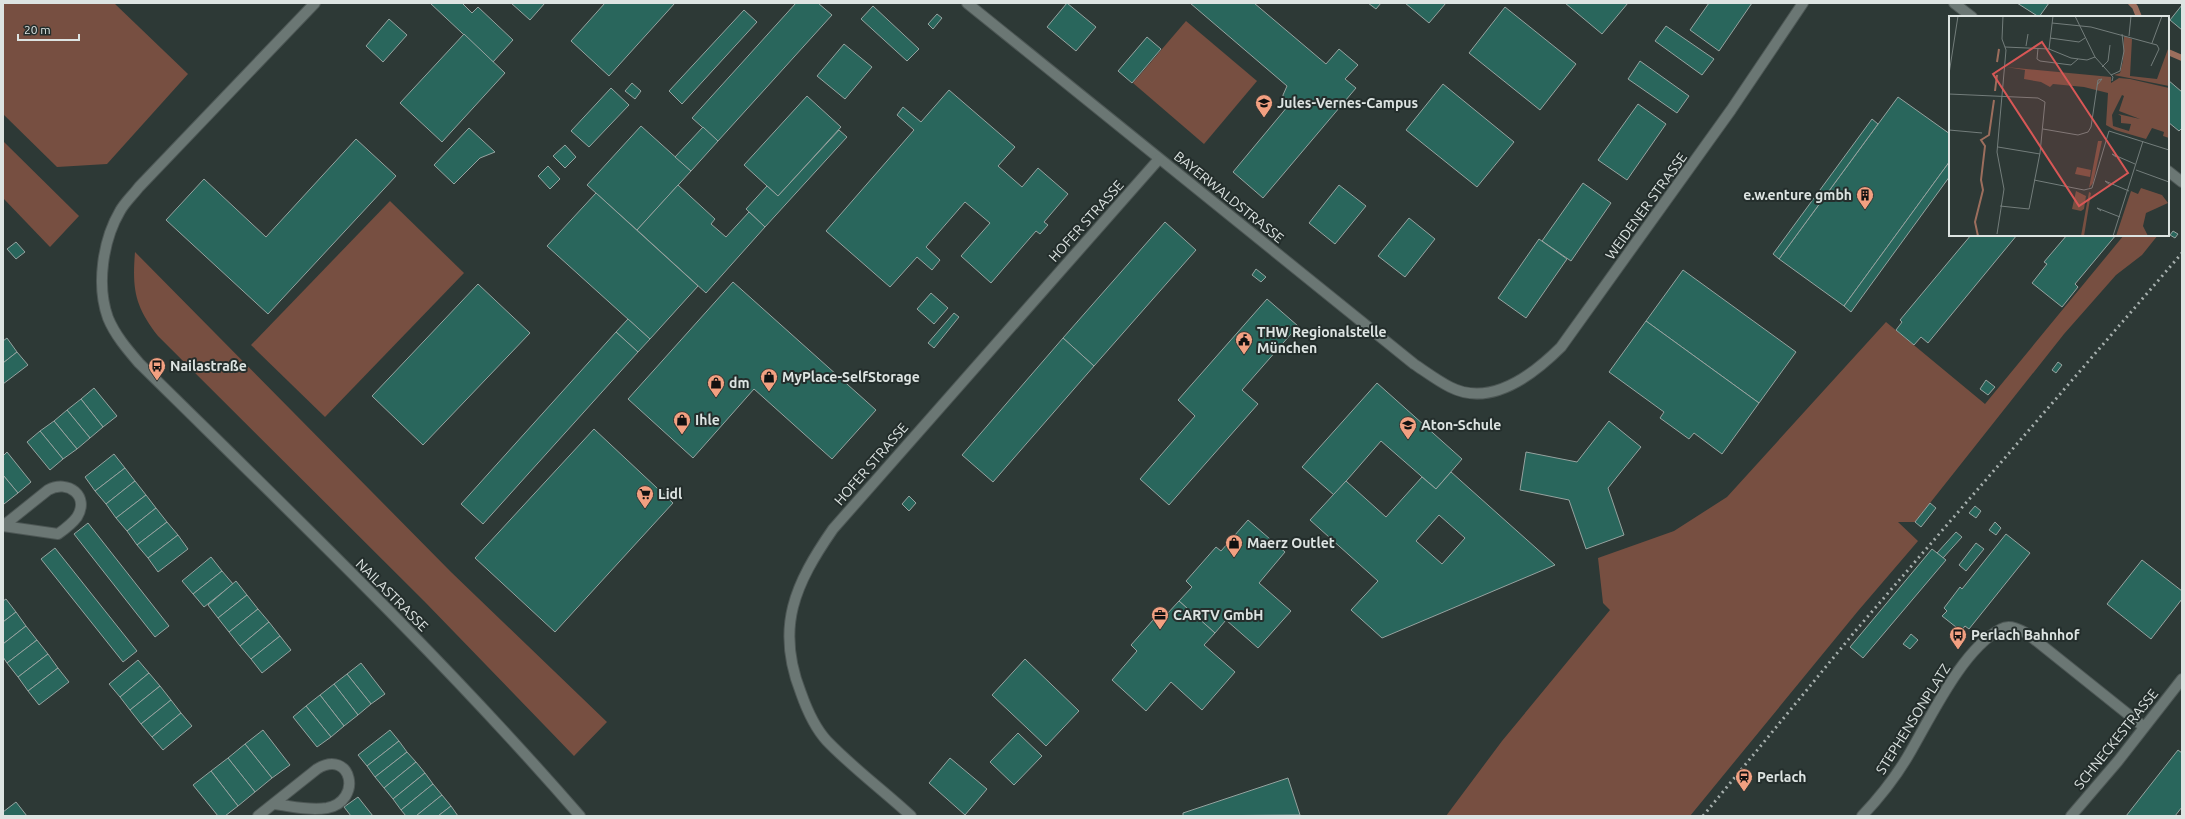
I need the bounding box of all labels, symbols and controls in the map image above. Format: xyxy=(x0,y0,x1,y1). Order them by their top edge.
scale bar xyxy=(18,16,79,42)
inset map xyxy=(1949,16,2169,236)
text: 20 m xyxy=(24,23,51,36)
school or university icon: Jules-Vernes-Campus xyxy=(1254,93,1274,118)
place label: Jules-Vernes-Campus xyxy=(1277,95,1419,111)
street label: BAYERWALDSTRASSE xyxy=(1171,148,1287,246)
street label: WEIDENER STRASSE xyxy=(1602,149,1690,262)
street label: HOFER STRASSE xyxy=(1045,177,1127,265)
building icon: e.w.enture gmbh xyxy=(1855,185,1875,210)
place label: e.w.enture gmbh xyxy=(1743,187,1852,203)
place label: THW Regionalstelle München xyxy=(1257,324,1387,356)
public building icon: THW Regionalstelle München xyxy=(1234,330,1254,355)
bus stop icon: Nailastraße xyxy=(147,356,167,381)
place label: Nailastraße xyxy=(170,358,247,374)
shop icon: MyPlace-SelfStorage xyxy=(759,367,779,392)
place label: MyPlace-SelfStorage xyxy=(782,369,920,385)
shop icon: dm xyxy=(706,373,726,398)
place label: dm xyxy=(729,375,749,391)
shop icon: Ihle xyxy=(672,410,692,435)
place label: Ihle xyxy=(695,412,720,428)
school or university icon: Aton-Schule xyxy=(1398,415,1418,440)
place label: Aton-Schule xyxy=(1421,417,1501,433)
street label: HOFER STRASSE xyxy=(831,419,911,508)
supermarket icon: Lidl xyxy=(635,484,655,509)
place label: Lidl xyxy=(658,486,682,502)
shop icon: Maerz Outlet xyxy=(1224,533,1244,558)
place label: Maerz Outlet xyxy=(1247,535,1335,551)
street label: NAILASTRASSE xyxy=(353,556,432,635)
office icon: CARTV GmbH xyxy=(1150,605,1170,630)
place label: CARTV GmbH xyxy=(1173,607,1263,623)
bus stop icon: Perlach Bahnhof xyxy=(1948,625,1968,650)
place label: Perlach Bahnhof xyxy=(1971,627,2080,643)
street label: STEPHENSONPLATZ xyxy=(1873,661,1953,777)
street label: SCHNECKESTRASSE xyxy=(2071,686,2161,792)
station icon: Perlach xyxy=(1734,767,1754,792)
place label: Perlach xyxy=(1757,769,1807,785)

